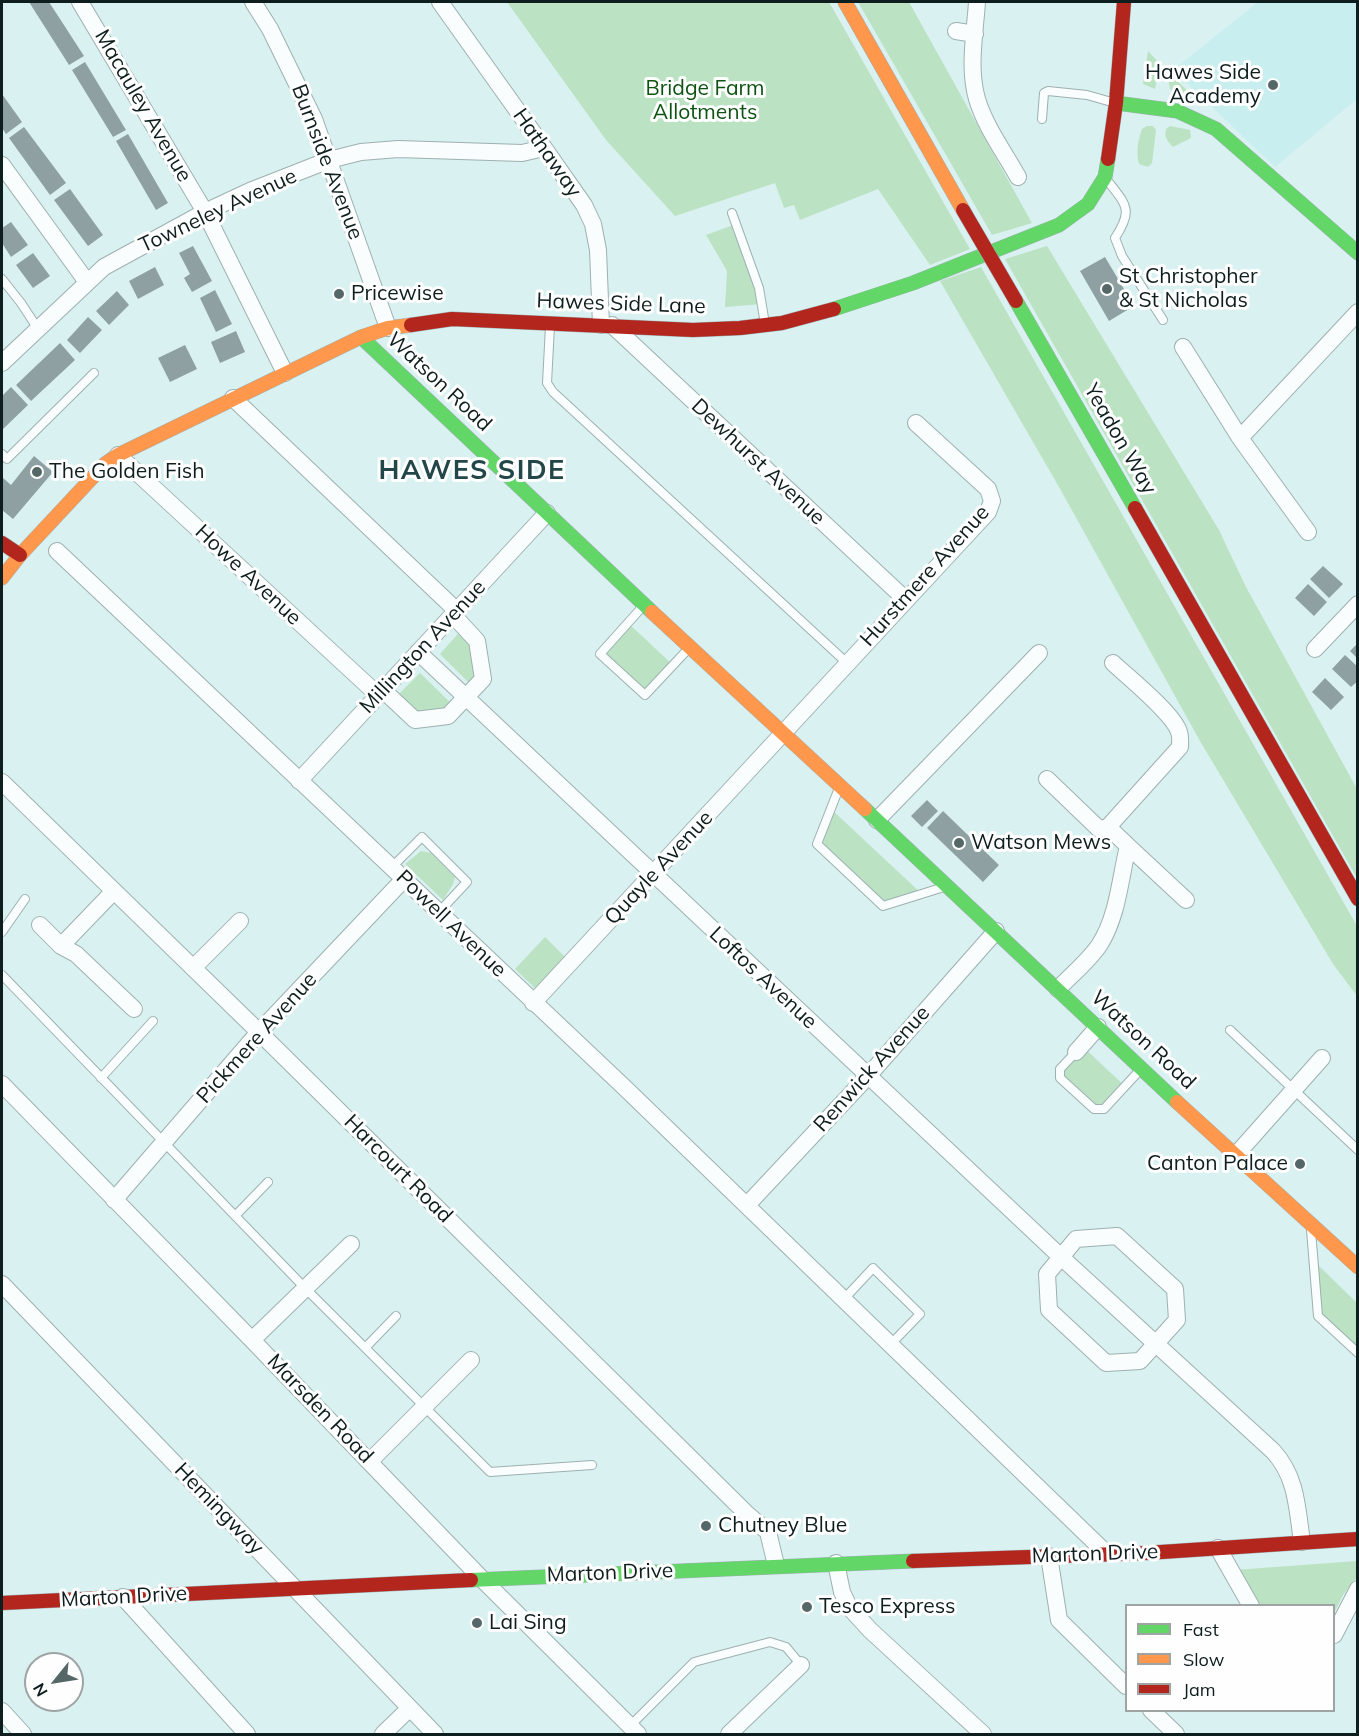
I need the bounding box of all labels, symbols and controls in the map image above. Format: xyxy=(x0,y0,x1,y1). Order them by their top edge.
street label: Macauley Avenue xyxy=(89,25,197,187)
place label: Hawes Side Academy xyxy=(1145,60,1261,110)
park label: Bridge Farm Allotments xyxy=(645,76,765,126)
marker: Hawes Side Academy xyxy=(1266,78,1280,92)
street label: Burnside Avenue xyxy=(286,81,368,243)
street label: Hathaway xyxy=(507,104,587,202)
street label: Towneley Avenue xyxy=(135,163,301,259)
place label: St Christopher & St Nicholas xyxy=(1119,264,1258,314)
place label: Pricewise xyxy=(351,281,444,307)
marker: St Christopher & St Nicholas xyxy=(1100,282,1114,296)
marker: Pricewise xyxy=(332,287,346,301)
street label: Hawes Side Lane xyxy=(536,288,706,320)
street label: Watson Road xyxy=(381,327,497,437)
street label: Yeadon Way xyxy=(1078,379,1162,499)
street label: Dewhurst Avenue xyxy=(686,394,830,530)
district label: HAWES SIDE xyxy=(378,455,566,487)
place label: The Golden Fish xyxy=(49,459,205,485)
marker: The Golden Fish xyxy=(30,465,44,479)
street label: Hurstmere Avenue xyxy=(855,500,995,652)
street label: Howe Avenue xyxy=(190,519,306,631)
street label: Millington Avenue xyxy=(355,575,491,719)
street label: Quayle Avenue xyxy=(600,806,718,930)
place label: Watson Mews xyxy=(971,830,1111,856)
marker: Watson Mews xyxy=(952,836,966,850)
street label: Powell Avenue xyxy=(391,865,511,983)
street label: Loftos Avenue xyxy=(704,922,822,1034)
street label: Pickmere Avenue xyxy=(192,967,322,1109)
street label: Watson Road xyxy=(1085,985,1201,1095)
street label: Renwick Avenue xyxy=(809,1001,935,1137)
street label: Harcourt Road xyxy=(339,1110,457,1228)
place label: Canton Palace xyxy=(1147,1151,1288,1177)
marker: Canton Palace xyxy=(1293,1157,1307,1171)
street label: Marsden Road xyxy=(262,1349,378,1469)
street label: Hemingway xyxy=(169,1458,269,1560)
place label: Chutney Blue xyxy=(718,1513,847,1539)
marker: Chutney Blue xyxy=(699,1519,713,1533)
street label: Marton Drive xyxy=(1031,1539,1159,1569)
street label: Marton Drive xyxy=(546,1558,674,1588)
street label: Marton Drive xyxy=(60,1581,188,1613)
place label: Tesco Express xyxy=(819,1594,956,1620)
marker: Tesco Express xyxy=(800,1600,814,1614)
legend xyxy=(1125,1604,1335,1712)
place label: Lai Sing xyxy=(489,1610,567,1636)
marker: Lai Sing xyxy=(470,1616,484,1630)
text: Fast xyxy=(1183,1618,1219,1641)
text: Slow xyxy=(1183,1648,1224,1671)
north arrow xyxy=(24,1652,84,1712)
text: Jam xyxy=(1183,1678,1216,1701)
text: N xyxy=(28,1680,52,1700)

